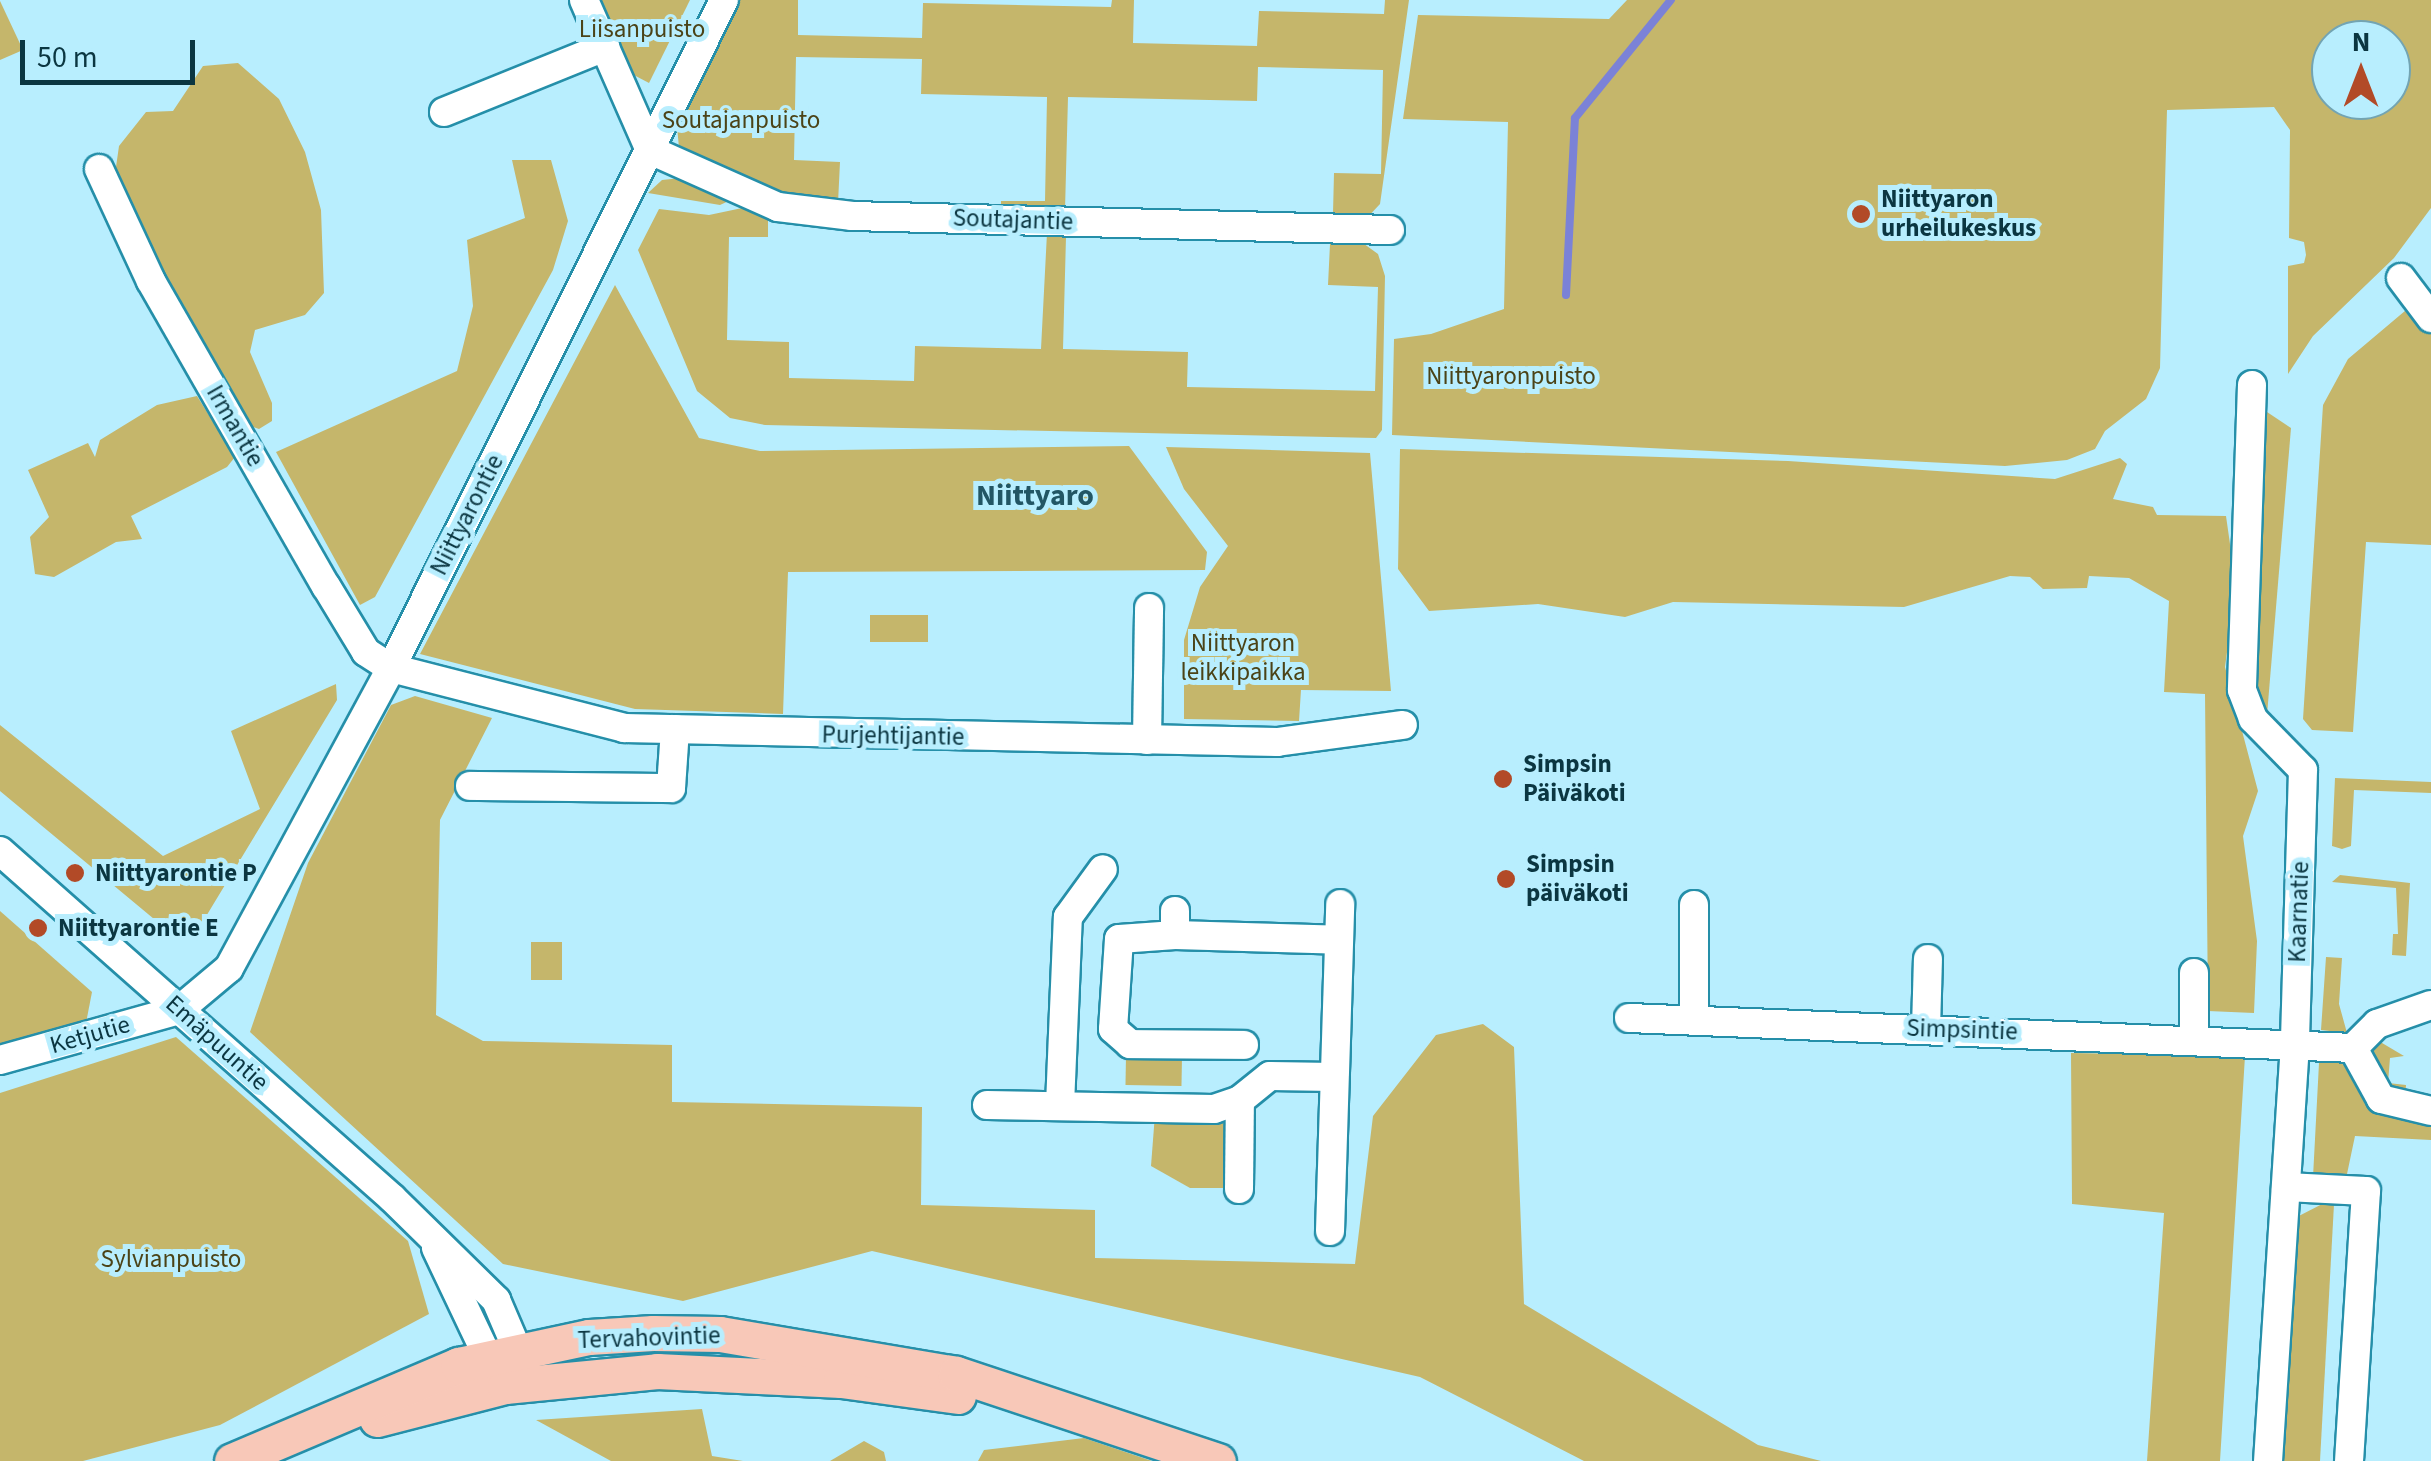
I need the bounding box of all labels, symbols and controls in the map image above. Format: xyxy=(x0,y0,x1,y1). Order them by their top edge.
park label: Liisanpuisto xyxy=(579,14,705,44)
scale bar xyxy=(25,20,200,82)
north arrow xyxy=(2311,20,2411,120)
text: N xyxy=(2352,22,2370,62)
text: 50 m xyxy=(37,36,98,79)
park label: Soutajanpuisto xyxy=(662,105,820,135)
place label: Niittyaron urheilukeskus xyxy=(1881,185,2036,244)
street label: Soutajantie xyxy=(952,203,1074,237)
marker: Niittyaron urheilukeskus xyxy=(1850,203,1872,225)
park label: Niittyaronpuisto xyxy=(1426,361,1596,391)
street label: Irmantie xyxy=(200,380,270,472)
street label: Niittyarontie xyxy=(424,450,510,580)
district label: Niittyaro xyxy=(976,478,1094,514)
park label: Niittyaron leikkipaikka xyxy=(1180,629,1306,688)
street label: Purjehtijantie xyxy=(821,720,965,752)
place label: Simpsin Päiväkoti xyxy=(1523,750,1626,809)
marker: Simpsin Päiväkoti xyxy=(1492,768,1514,790)
place label: Simpsin päiväkoti xyxy=(1526,850,1629,909)
place label: Niittyarontie P xyxy=(95,858,257,888)
street label: Kaarnatie xyxy=(2282,861,2316,963)
marker: Niittyarontie P xyxy=(64,862,86,884)
marker: Simpsin päiväkoti xyxy=(1495,868,1517,890)
place label: Niittyarontie E xyxy=(58,913,219,943)
marker: Niittyarontie E xyxy=(27,917,49,939)
street label: Emäpuuntie xyxy=(159,989,275,1097)
street label: Ketjutie xyxy=(47,1009,133,1061)
street label: Simpsintie xyxy=(1906,1013,2018,1047)
park label: Sylvianpuisto xyxy=(101,1244,241,1274)
street label: Tervahovintie xyxy=(577,1321,721,1355)

